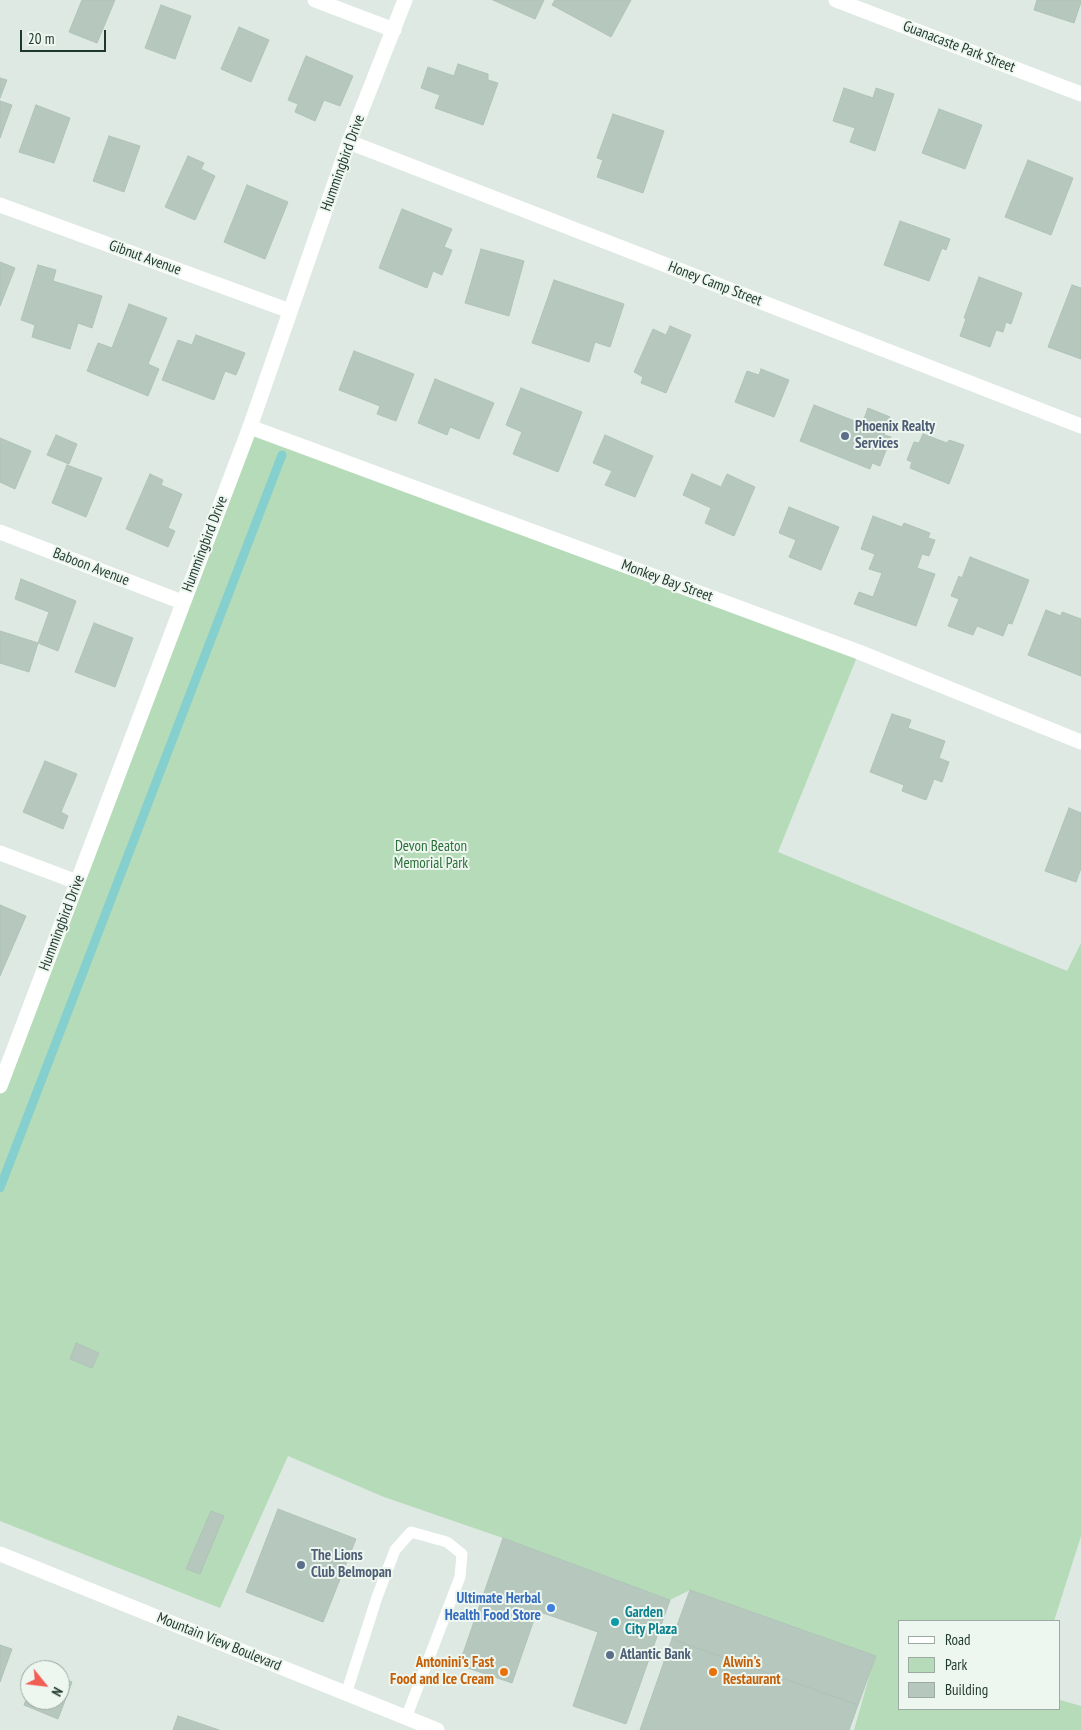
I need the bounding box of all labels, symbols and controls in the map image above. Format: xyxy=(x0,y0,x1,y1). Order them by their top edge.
street label: Guanacaste Park Street xyxy=(900,17,1018,77)
scale bar xyxy=(22,20,109,52)
text: 20 m xyxy=(28,29,54,48)
street label: Hummingbird Drive xyxy=(317,112,369,214)
street label: Gibnut Avenue xyxy=(106,237,184,279)
street label: Honey Camp Street xyxy=(666,258,764,310)
place label: Phoenix Realty Services xyxy=(855,418,935,453)
marker: Phoenix Realty Services xyxy=(839,430,851,442)
street label: Hummingbird Drive xyxy=(178,494,232,594)
street label: Baboon Avenue xyxy=(50,544,132,590)
street label: Monkey Bay Street xyxy=(619,556,715,606)
park label: Devon Beaton Memorial Park xyxy=(394,838,468,873)
street label: Hummingbird Drive xyxy=(35,873,89,973)
place label: The Lions Club Belmopan xyxy=(311,1547,392,1582)
marker: The Lions Club Belmopan xyxy=(295,1559,307,1571)
place label: Ultimate Herbal Health Food Store xyxy=(445,1590,541,1625)
marker: Ultimate Herbal Health Food Store xyxy=(545,1602,557,1614)
place label: Garden City Plaza xyxy=(625,1604,677,1639)
street label: Mountain View Boulevard xyxy=(154,1609,284,1675)
marker: Garden City Plaza xyxy=(609,1616,621,1628)
legend xyxy=(898,1620,1061,1710)
text: Road xyxy=(945,1630,971,1649)
place label: Atlantic Bank xyxy=(620,1646,691,1664)
marker: Atlantic Bank xyxy=(604,1649,616,1661)
place label: Antonini's Fast Food and Ice Cream xyxy=(390,1654,494,1689)
place label: Alwin's Restaurant xyxy=(723,1654,781,1689)
text: Park xyxy=(945,1655,967,1674)
north arrow xyxy=(20,1660,70,1710)
marker: Antonini's Fast Food and Ice Cream xyxy=(498,1666,510,1678)
marker: Alwin's Restaurant xyxy=(707,1666,719,1678)
text: Building xyxy=(945,1680,988,1699)
text: N xyxy=(48,1684,67,1699)

